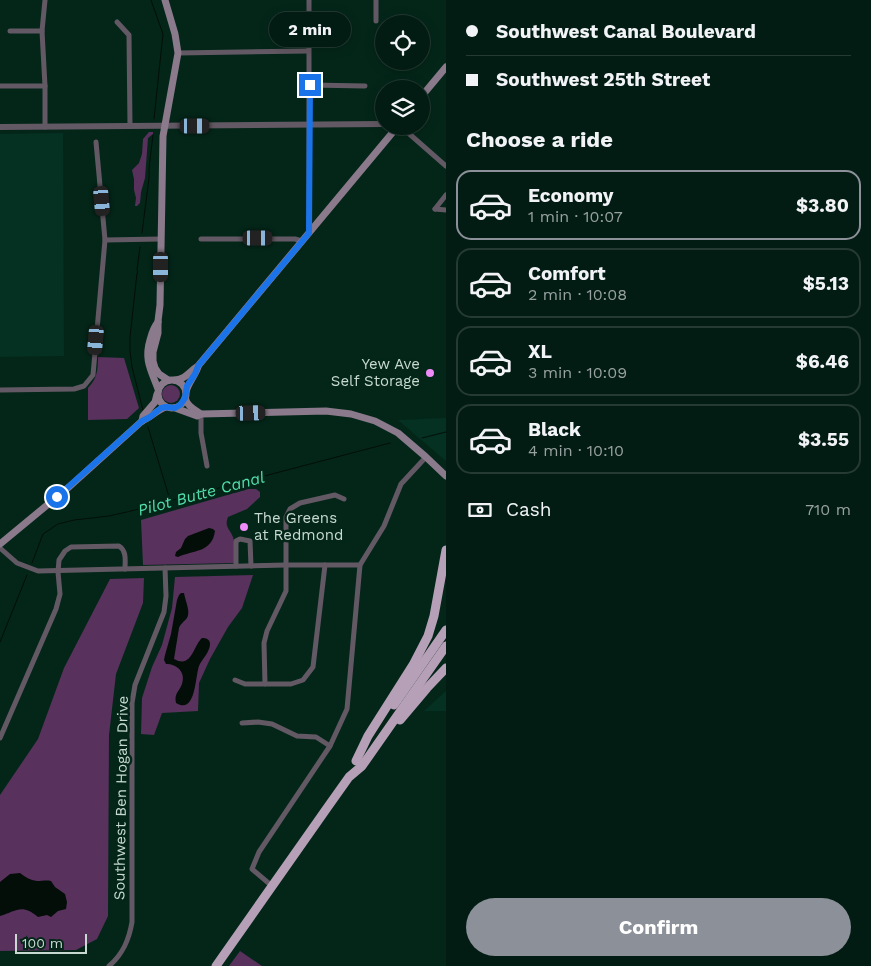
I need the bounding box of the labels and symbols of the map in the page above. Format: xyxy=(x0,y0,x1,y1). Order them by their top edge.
callout: 2 min xyxy=(269,12,351,48)
route end xyxy=(299,74,321,96)
car xyxy=(180,119,210,134)
car xyxy=(93,185,110,217)
car xyxy=(243,231,273,246)
car xyxy=(153,252,168,282)
car xyxy=(87,324,104,356)
place label: Yew Ave Self Storage xyxy=(331,355,420,390)
marker: Yew Ave Self Storage xyxy=(424,367,436,379)
car xyxy=(235,405,266,421)
water label: Pilot Butte Canal xyxy=(136,467,267,520)
route start xyxy=(46,486,68,508)
place label: The Greens at Redmond xyxy=(254,509,343,544)
marker: The Greens at Redmond xyxy=(238,521,250,533)
street label: Southwest Ben Hogan Drive xyxy=(110,696,132,900)
scale bar xyxy=(15,931,88,954)

